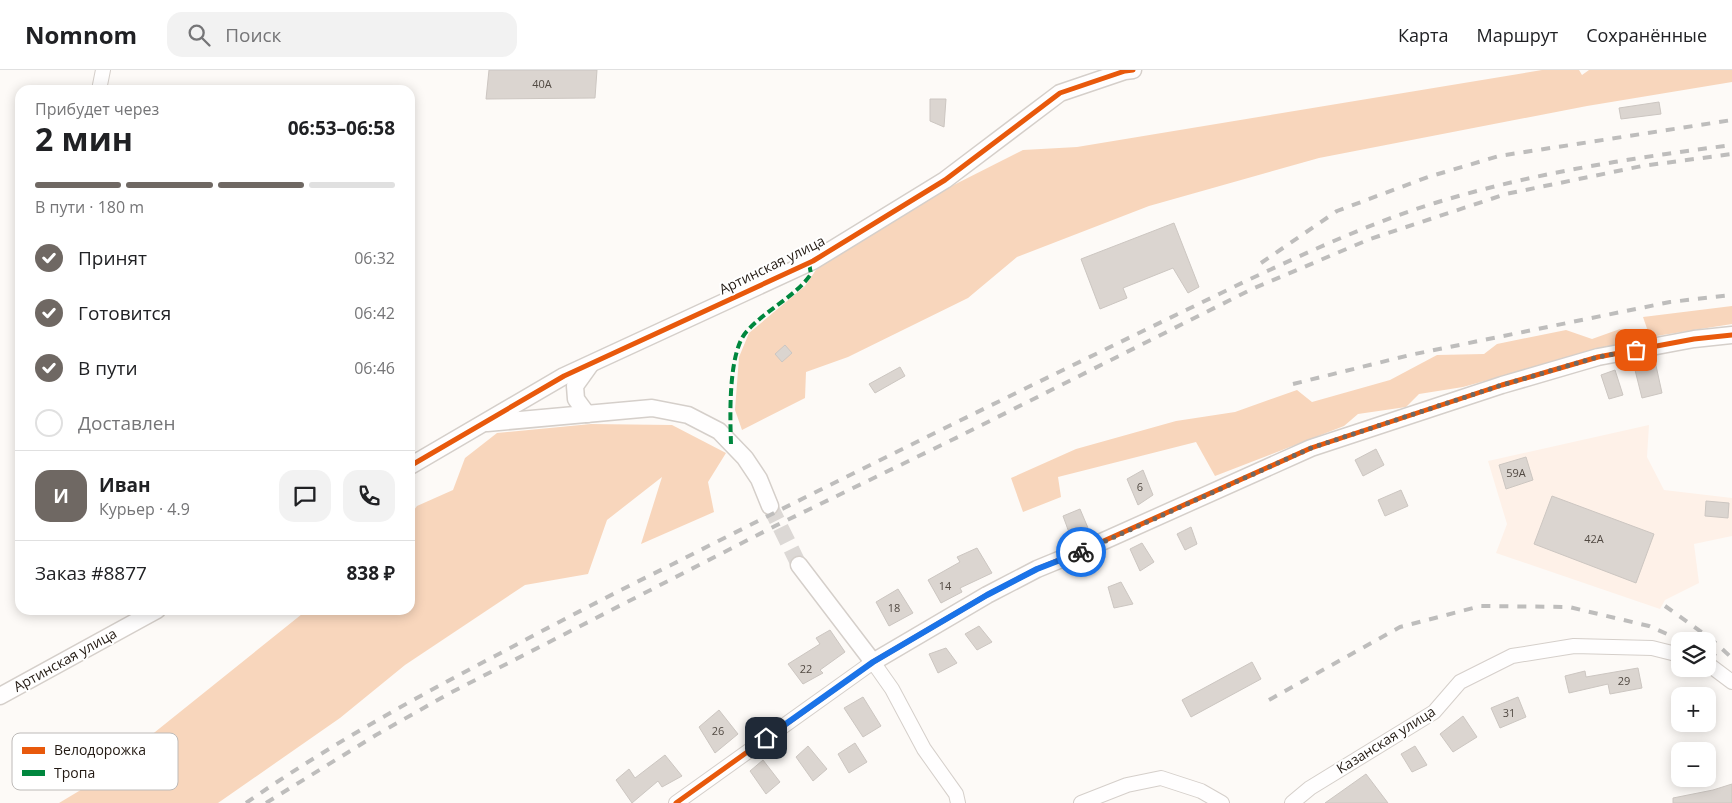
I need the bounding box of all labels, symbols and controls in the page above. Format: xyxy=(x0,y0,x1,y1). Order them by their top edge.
search box xyxy=(167,12,517,57)
text: Nomnom xyxy=(25,18,137,51)
icon: search xyxy=(185,21,213,49)
text: Поиск xyxy=(225,22,281,48)
text: Карта xyxy=(1398,23,1448,47)
text: Маршрут xyxy=(1476,23,1558,47)
text: Сохранённые xyxy=(1586,23,1707,47)
house number: 40А xyxy=(532,76,552,91)
text: Прибудет через xyxy=(35,98,159,120)
text: 06:53–06:58 xyxy=(288,115,395,141)
text: 2 мин xyxy=(35,117,133,160)
text: В пути · 180 m xyxy=(35,196,144,218)
street label: Артинская улица xyxy=(716,231,828,298)
icon: check xyxy=(35,244,63,272)
text: Принят xyxy=(78,245,147,271)
text: 06:32 xyxy=(354,247,395,269)
icon: check xyxy=(35,299,63,327)
text: Готовится xyxy=(78,300,171,326)
text: 06:42 xyxy=(354,302,395,324)
pin xyxy=(1615,329,1657,371)
icon: bag xyxy=(1622,336,1650,364)
icon: check xyxy=(35,354,63,382)
text: В пути xyxy=(78,355,138,381)
text: 06:46 xyxy=(354,357,395,379)
text: Доставлен xyxy=(78,410,176,436)
house number: 59А xyxy=(1506,465,1526,480)
button: chat xyxy=(279,470,331,522)
button: phone xyxy=(343,470,395,522)
text: Иван xyxy=(99,472,151,498)
house number: 6 xyxy=(1137,479,1143,494)
text: И xyxy=(53,483,69,509)
text: Курьер · 4.9 xyxy=(99,498,190,520)
courier xyxy=(1056,527,1106,577)
house number: 42А xyxy=(1584,531,1604,546)
icon: bike xyxy=(1067,538,1095,566)
text: Заказ #8877 xyxy=(35,560,147,586)
text: 838 ₽ xyxy=(346,560,395,586)
house number: 14 xyxy=(939,578,952,593)
house number: 18 xyxy=(888,600,900,615)
street label: Артинская улица xyxy=(10,623,120,696)
map controls xyxy=(1671,632,1716,787)
button: layers xyxy=(1671,632,1716,677)
house number: 22 xyxy=(800,661,812,676)
house number: 29 xyxy=(1618,673,1630,688)
button: + xyxy=(1671,687,1716,732)
street label: Казанская улица xyxy=(1333,701,1439,778)
house number: 31 xyxy=(1503,705,1515,720)
pin xyxy=(745,717,787,759)
house number: 26 xyxy=(712,723,724,738)
icon: home xyxy=(752,724,780,752)
legend xyxy=(12,733,178,790)
text: Велодорожка xyxy=(54,740,146,759)
button: − xyxy=(1671,742,1716,787)
text: Тропа xyxy=(54,763,95,782)

